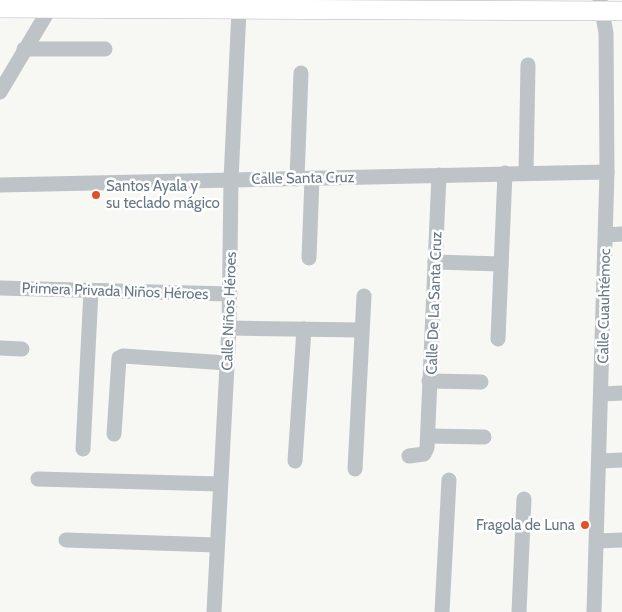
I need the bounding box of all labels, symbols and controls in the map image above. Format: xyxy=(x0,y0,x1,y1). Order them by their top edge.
street label: Calle Santa Cruz xyxy=(251,168,355,188)
place label: Santos Ayala y su teclado mágico xyxy=(106,177,220,212)
marker: Santos Ayala y su teclado mágico xyxy=(90,189,102,201)
street label: Calle De La Santa Cruz xyxy=(423,231,445,375)
street label: Calle Cuauhtémoc xyxy=(594,248,614,364)
street label: Calle Niños Héroes xyxy=(218,251,240,371)
street label: Primera Privada Niños Héroes xyxy=(21,279,209,303)
place label: Fragola de Luna xyxy=(476,516,576,534)
marker: Fragola de Luna xyxy=(579,519,591,531)

